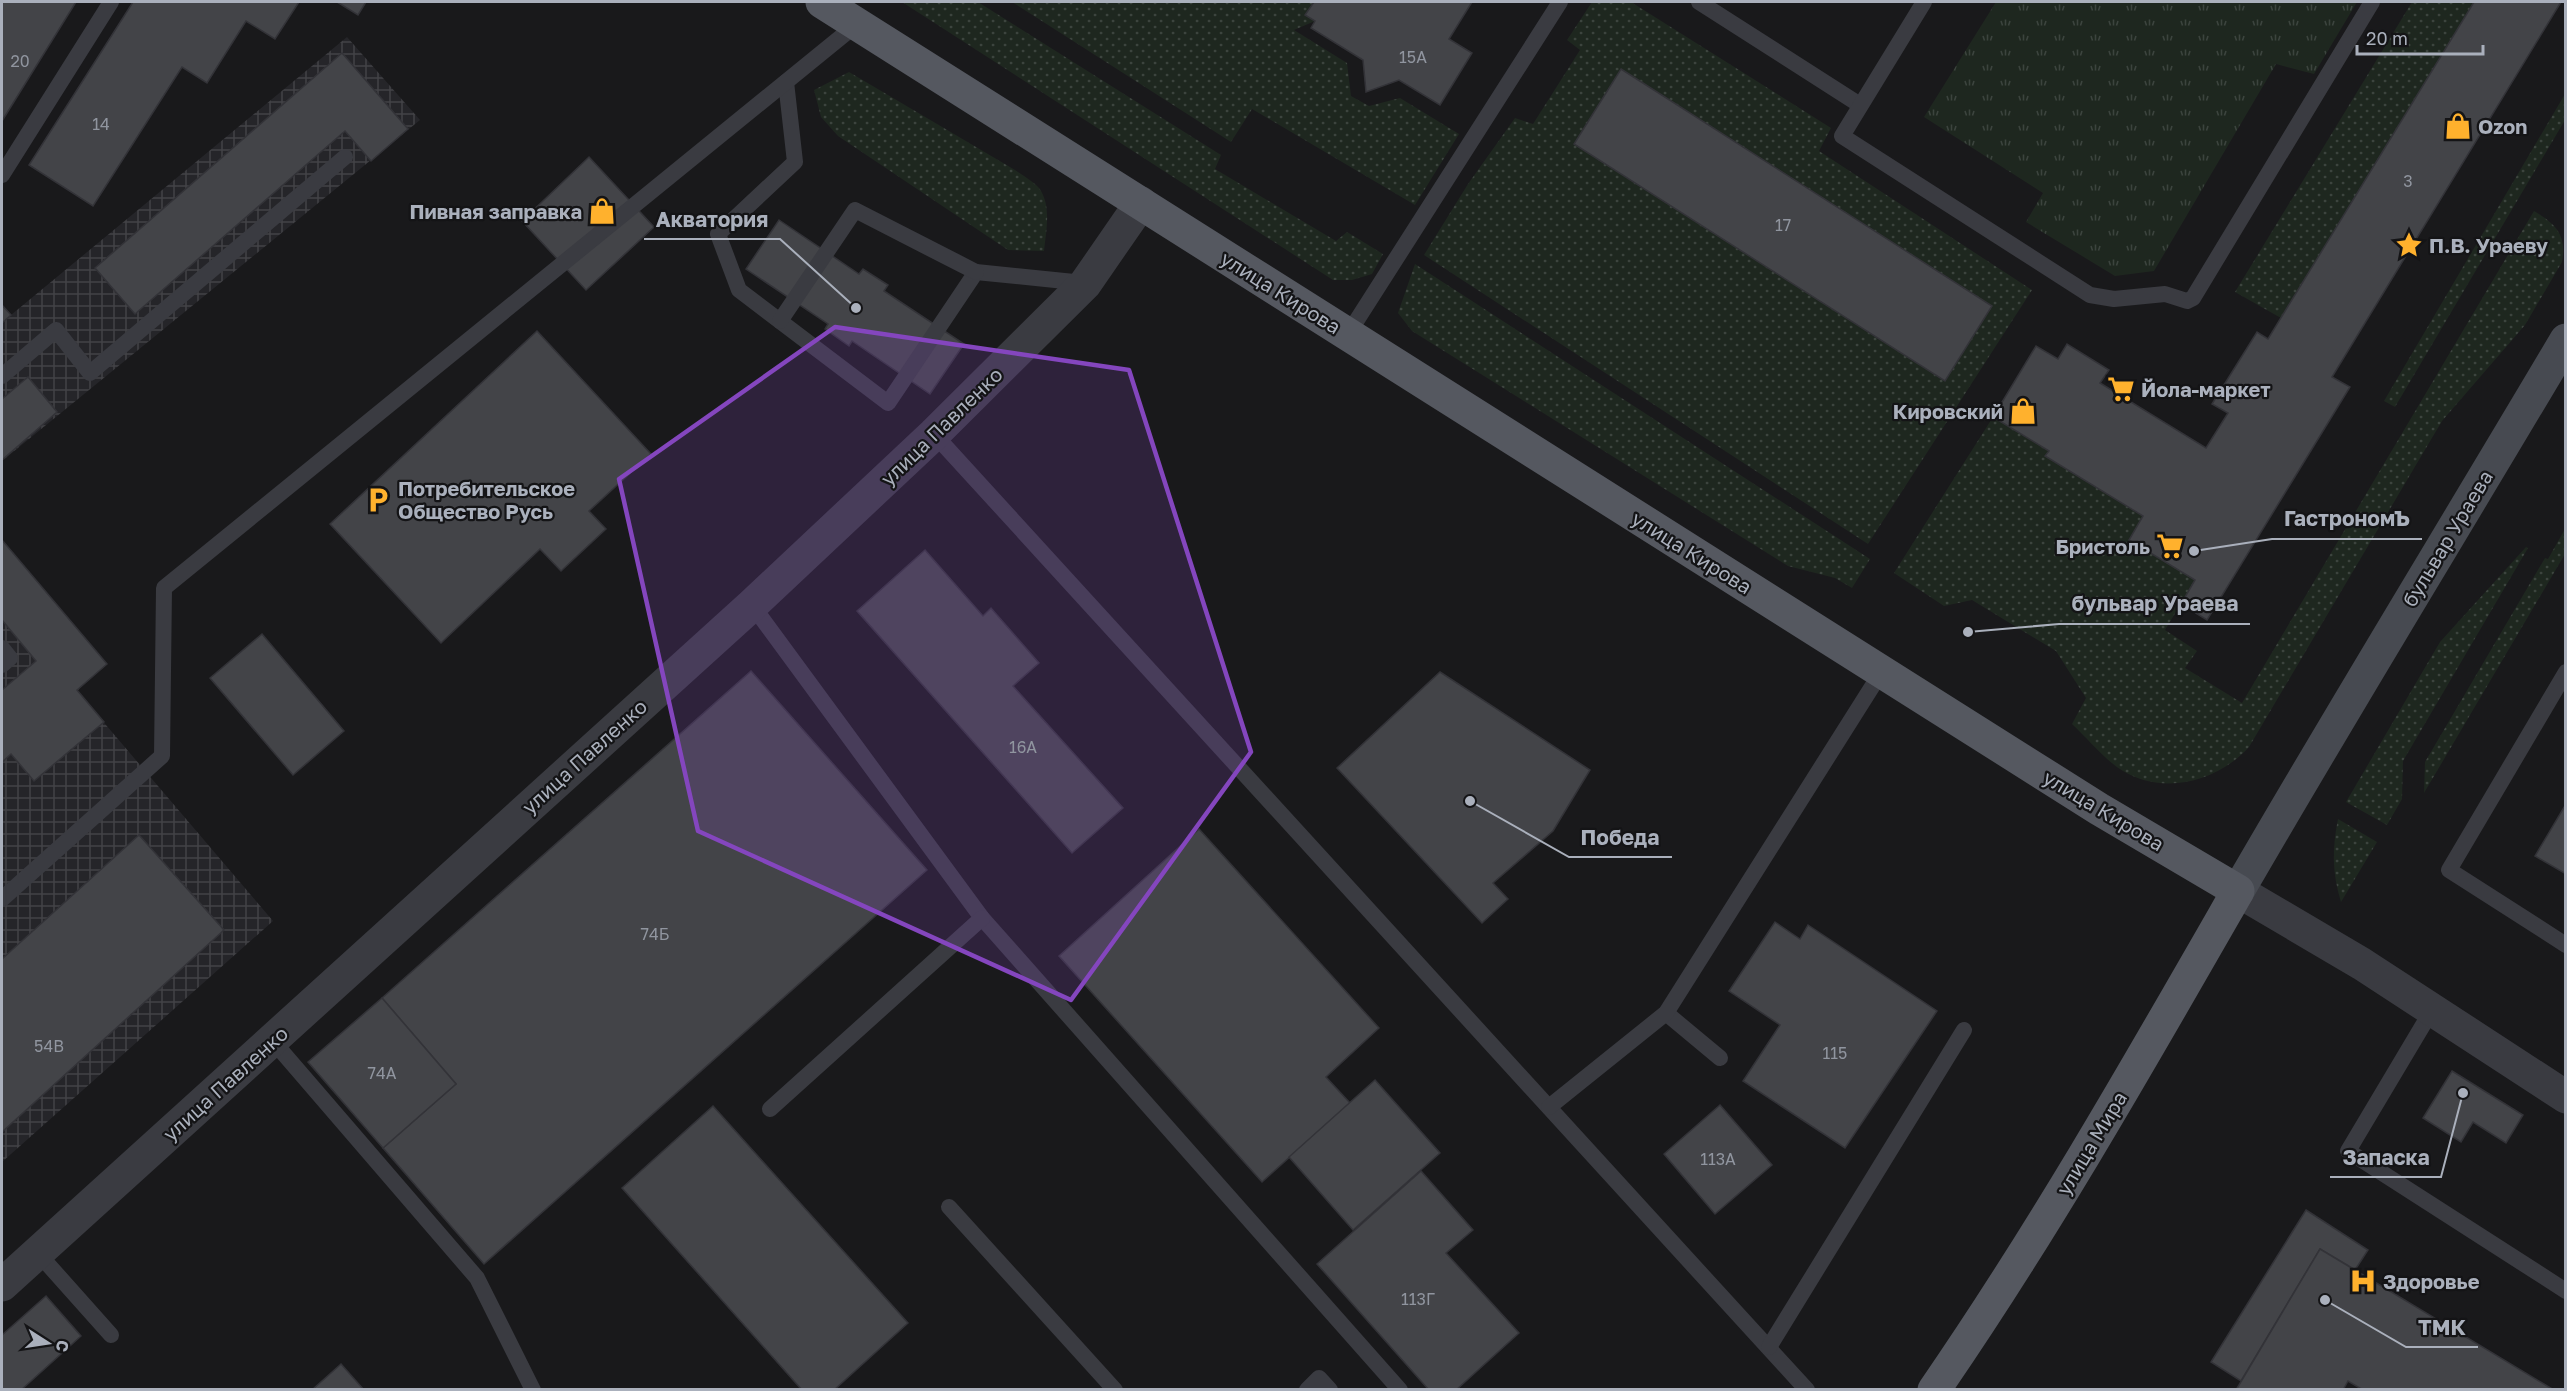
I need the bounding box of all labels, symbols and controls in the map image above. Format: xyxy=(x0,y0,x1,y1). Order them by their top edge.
scale bar xyxy=(2357,18,2483,56)
text: 20 m xyxy=(2366,27,2408,49)
house number: 15А xyxy=(1399,47,1427,67)
house number: 20 xyxy=(10,51,30,71)
shop icon: Ozon xyxy=(2443,111,2473,141)
house number: 14 xyxy=(92,114,110,134)
place label: Ozon xyxy=(2478,114,2527,138)
house number: 3 xyxy=(2403,171,2413,191)
shop icon: Пивная заправка xyxy=(587,196,617,226)
place label: Пивная заправка xyxy=(409,199,582,223)
callout: Акватория xyxy=(644,200,780,239)
text: Акватория xyxy=(656,206,768,232)
house number: 17 xyxy=(1775,215,1791,235)
place icon: П.В. Ураеву xyxy=(2394,230,2424,260)
place label: П.В. Ураеву xyxy=(2429,233,2548,257)
street label: улица Кирова xyxy=(1217,246,1345,338)
street label: улица Павленко xyxy=(875,362,1007,490)
supermarket icon: Йола-маркет xyxy=(2106,374,2136,404)
place label: Йола-маркет xyxy=(2141,377,2271,401)
shop icon: Кировский xyxy=(2008,396,2038,426)
place label: Кировский xyxy=(1893,399,2003,423)
street label: бульвар Ураева xyxy=(2397,465,2497,611)
place label: Потребительское Общество Русь xyxy=(398,476,575,523)
parking icon: Потребительское Общество Русь xyxy=(363,485,393,515)
callout: ГастрономЪ xyxy=(2272,500,2422,539)
text: ГастрономЪ xyxy=(2284,505,2410,531)
street label: улица Кирова xyxy=(1628,506,1756,598)
supermarket icon: Бристоль xyxy=(2155,531,2185,561)
place label: Бристоль xyxy=(2055,534,2150,558)
callout: бульвар Ураева xyxy=(2059,585,2250,624)
text: бульвар Ураева xyxy=(2071,590,2239,616)
street label: улица Павленко xyxy=(517,694,651,818)
house number: 16А xyxy=(1009,737,1037,757)
street label: улица Кирова xyxy=(2039,765,2169,855)
callout: Победа xyxy=(1569,818,1672,857)
text: Победа xyxy=(1581,824,1659,850)
house number: 74Б xyxy=(641,924,669,944)
street label: улица Павленко xyxy=(158,1021,292,1145)
house number: 54В xyxy=(34,1036,64,1056)
house number: 115 xyxy=(1823,1043,1847,1063)
house number: 74А xyxy=(368,1063,397,1083)
street label: улица Мира xyxy=(2051,1087,2131,1199)
callout: Запаска xyxy=(2330,1138,2441,1177)
text: Запаска xyxy=(2342,1144,2430,1170)
house number: 113А xyxy=(1700,1149,1736,1169)
hospital icon: Здоровье xyxy=(2348,1266,2378,1296)
place label: Здоровье xyxy=(2383,1269,2480,1293)
house number: 113Г xyxy=(1401,1289,1435,1309)
callout: ТМК xyxy=(2406,1308,2478,1347)
north arrow xyxy=(18,1313,78,1373)
text: ТМК xyxy=(2418,1314,2466,1340)
text: С xyxy=(52,1338,74,1354)

